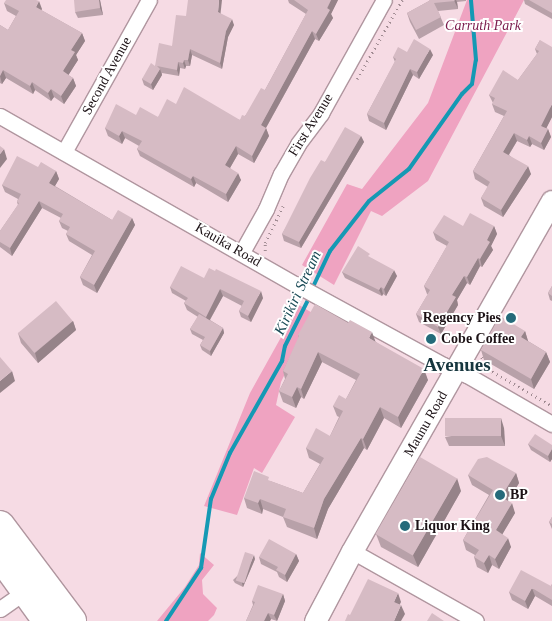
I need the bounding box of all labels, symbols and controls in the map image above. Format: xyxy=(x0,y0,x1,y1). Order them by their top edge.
park label: Carruth Park xyxy=(445,18,521,34)
street label: Second Avenue xyxy=(79,34,135,118)
street label: First Avenue xyxy=(285,90,337,160)
street label: Kauika Road xyxy=(192,219,264,271)
water label: Kirikiri Stream xyxy=(271,248,325,338)
place label: Regency Pies xyxy=(423,310,501,326)
marker: Regency Pies xyxy=(505,312,517,324)
place label: Cobe Coffee xyxy=(441,331,514,347)
marker: Cobe Coffee xyxy=(425,333,437,345)
district label: Avenues xyxy=(423,354,491,376)
street label: Maunu Road xyxy=(401,388,451,460)
place label: BP xyxy=(510,487,528,503)
marker: BP xyxy=(494,489,506,501)
place label: Liquor King xyxy=(415,518,490,534)
marker: Liquor King xyxy=(399,520,411,532)

